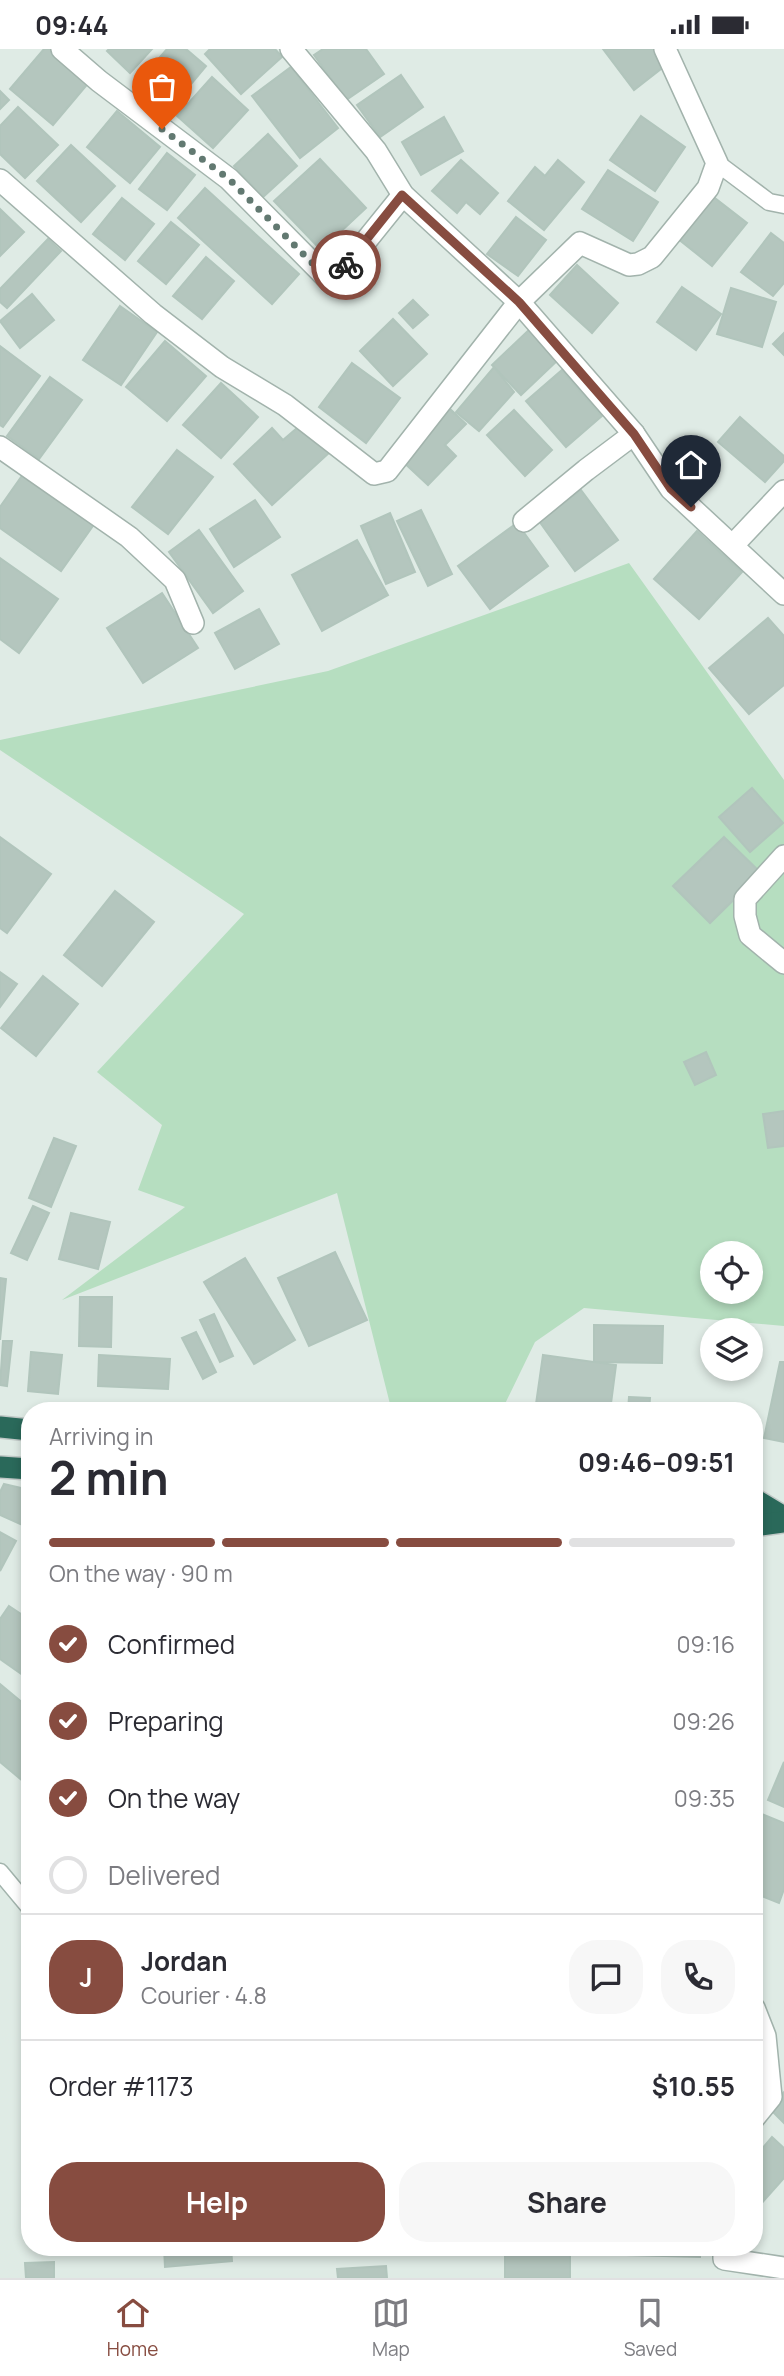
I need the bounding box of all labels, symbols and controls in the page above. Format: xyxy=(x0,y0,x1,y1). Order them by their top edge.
text: 09:44 xyxy=(35,7,109,43)
pin xyxy=(132,57,192,129)
icon: bag xyxy=(143,68,181,106)
courier xyxy=(311,230,381,300)
icon: bike xyxy=(327,246,365,284)
pin xyxy=(661,435,721,507)
icon: home xyxy=(672,446,710,484)
map controls xyxy=(700,1241,763,1381)
button: locate xyxy=(700,1241,763,1304)
button: layers xyxy=(700,1318,763,1381)
text: Arriving in xyxy=(49,1420,154,1452)
text: 09:46–09:51 xyxy=(578,1444,735,1480)
text: 2 min xyxy=(49,1446,169,1509)
text: On the way · 90 m xyxy=(49,1557,233,1589)
icon: check xyxy=(49,1625,87,1663)
text: Confirmed xyxy=(108,1626,235,1662)
text: 09:16 xyxy=(677,1628,735,1660)
icon: check xyxy=(49,1702,87,1740)
text: Preparing xyxy=(108,1703,224,1739)
text: 09:26 xyxy=(672,1705,735,1737)
icon: check xyxy=(49,1779,87,1817)
text: On the way xyxy=(108,1780,240,1816)
text: 09:35 xyxy=(674,1782,735,1814)
text: Delivered xyxy=(108,1857,220,1893)
button: chat xyxy=(569,1940,643,2014)
button: phone xyxy=(661,1940,735,2014)
text: Jordan xyxy=(141,1943,227,1979)
text: J xyxy=(79,1959,93,1995)
text: Courier · 4.8 xyxy=(141,1979,267,2011)
text: Order #1173 xyxy=(49,2068,194,2104)
text: $10.55 xyxy=(652,2068,735,2104)
button: Help xyxy=(49,2162,385,2242)
button: Share xyxy=(399,2162,735,2242)
tab: Home xyxy=(107,2294,158,2362)
tab: Map xyxy=(372,2294,410,2362)
tab: Saved xyxy=(624,2294,677,2362)

